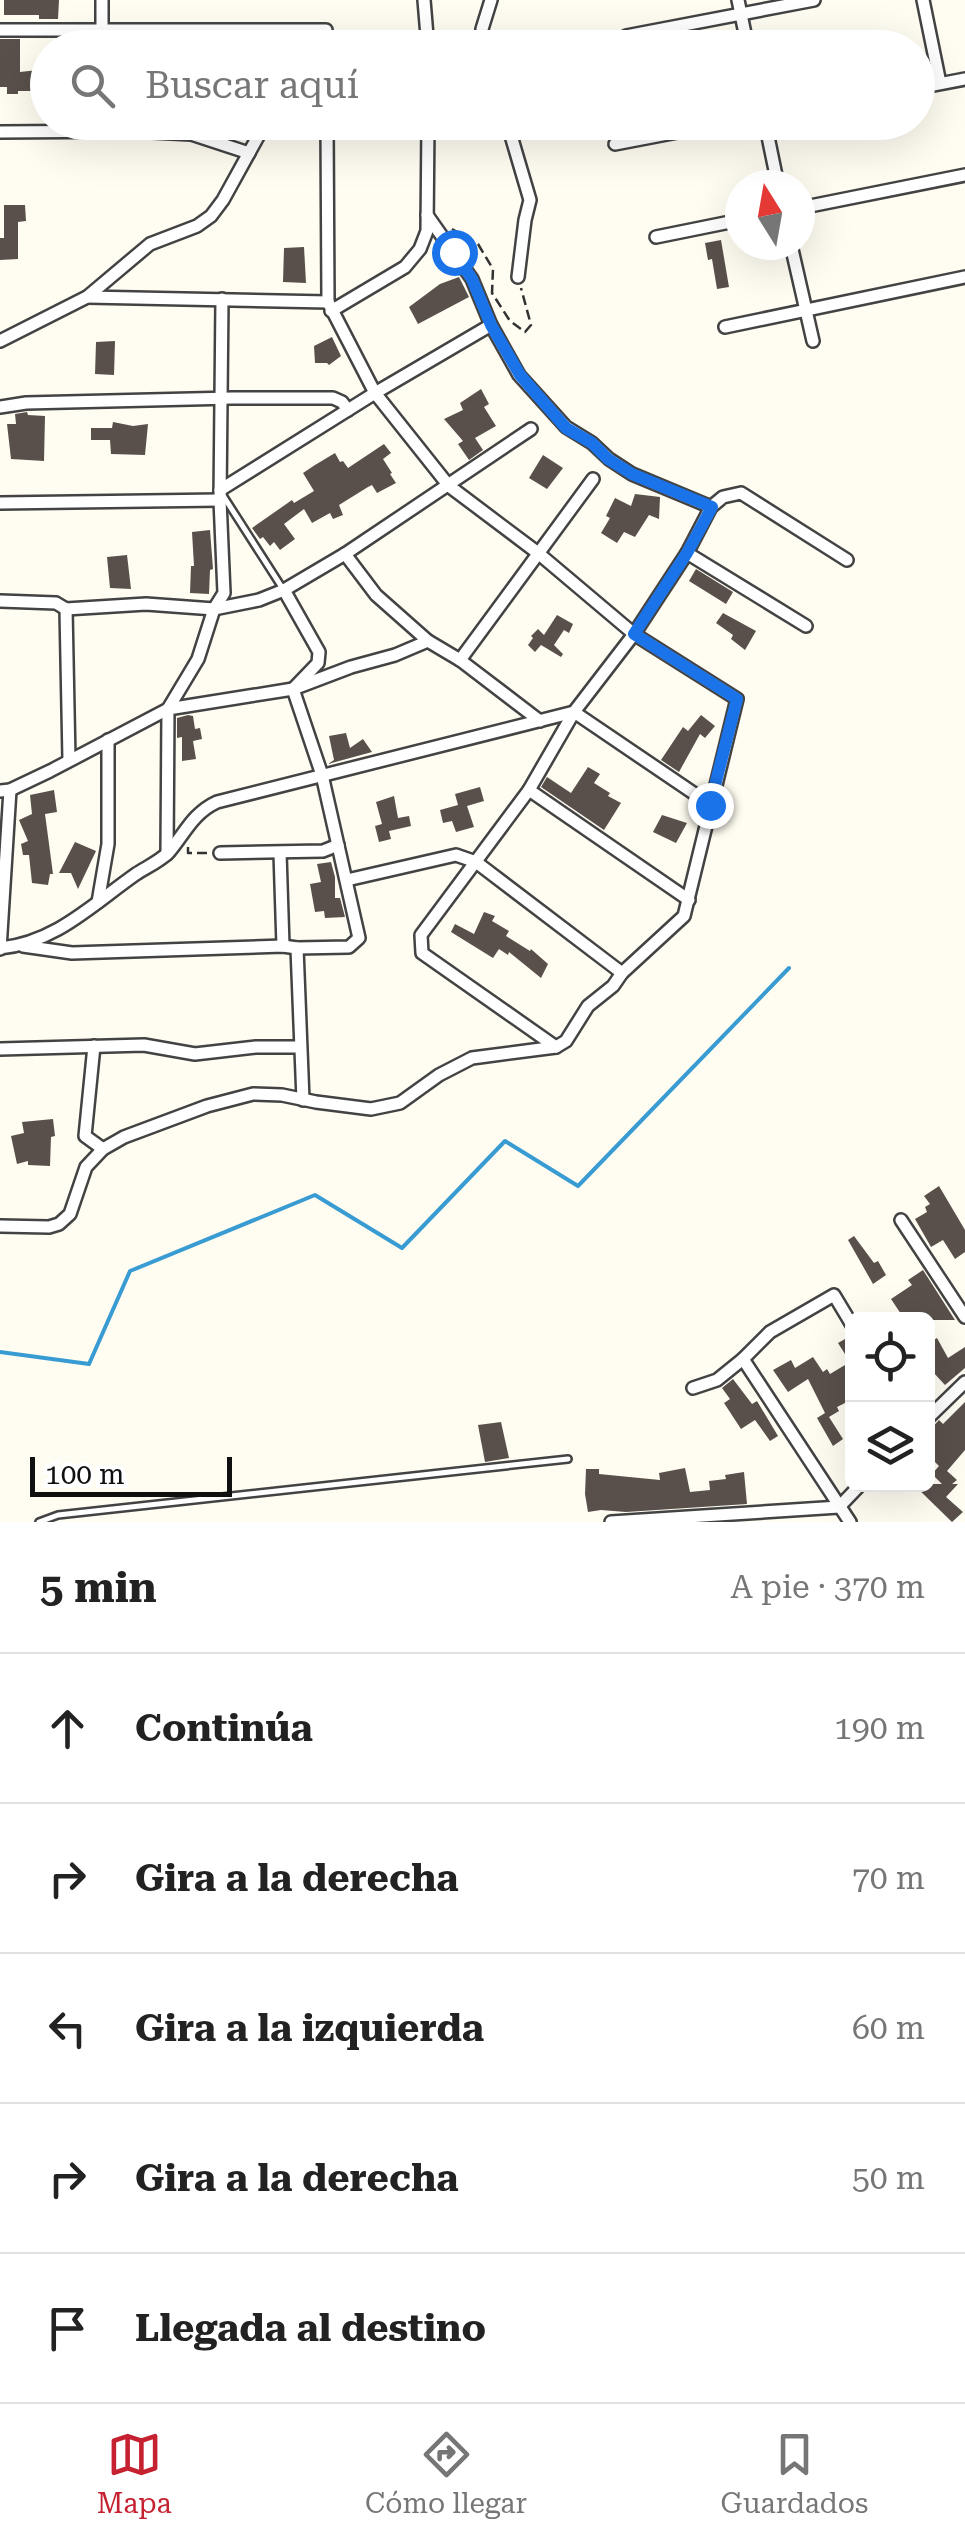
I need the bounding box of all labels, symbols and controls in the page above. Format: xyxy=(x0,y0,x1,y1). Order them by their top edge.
search box xyxy=(30,30,935,140)
icon: search xyxy=(65,58,120,113)
text: Buscar aquí xyxy=(145,63,359,107)
north arrow xyxy=(725,170,815,260)
route start xyxy=(432,230,478,276)
route end xyxy=(688,783,734,829)
map controls xyxy=(845,1312,935,1492)
button: locate xyxy=(845,1312,935,1402)
button: layers xyxy=(845,1402,935,1492)
scale bar xyxy=(30,1452,232,1496)
text: 100 m xyxy=(45,1458,125,1491)
text: 5 min xyxy=(40,1563,157,1612)
text: A pie · 370 m xyxy=(731,1568,925,1606)
icon: ahead xyxy=(40,1701,95,1756)
text: Continúa xyxy=(135,1706,313,1750)
text: 190 m xyxy=(834,1709,925,1747)
icon: right xyxy=(40,1851,95,1906)
text: Gira a la derecha xyxy=(135,1856,459,1900)
text: 70 m xyxy=(852,1859,925,1897)
icon: left xyxy=(40,2001,95,2056)
text: Gira a la izquierda xyxy=(135,2006,484,2050)
text: 60 m xyxy=(852,2009,925,2047)
icon: right xyxy=(40,2151,95,2206)
text: Gira a la derecha xyxy=(135,2156,459,2200)
text: 50 m xyxy=(852,2159,925,2197)
icon: arrive xyxy=(40,2301,95,2356)
text: Llegada al destino xyxy=(135,2306,486,2350)
tab: Mapa xyxy=(97,2427,172,2520)
tab: Cómo llegar xyxy=(365,2427,527,2520)
tab: Guardados xyxy=(721,2427,868,2520)

